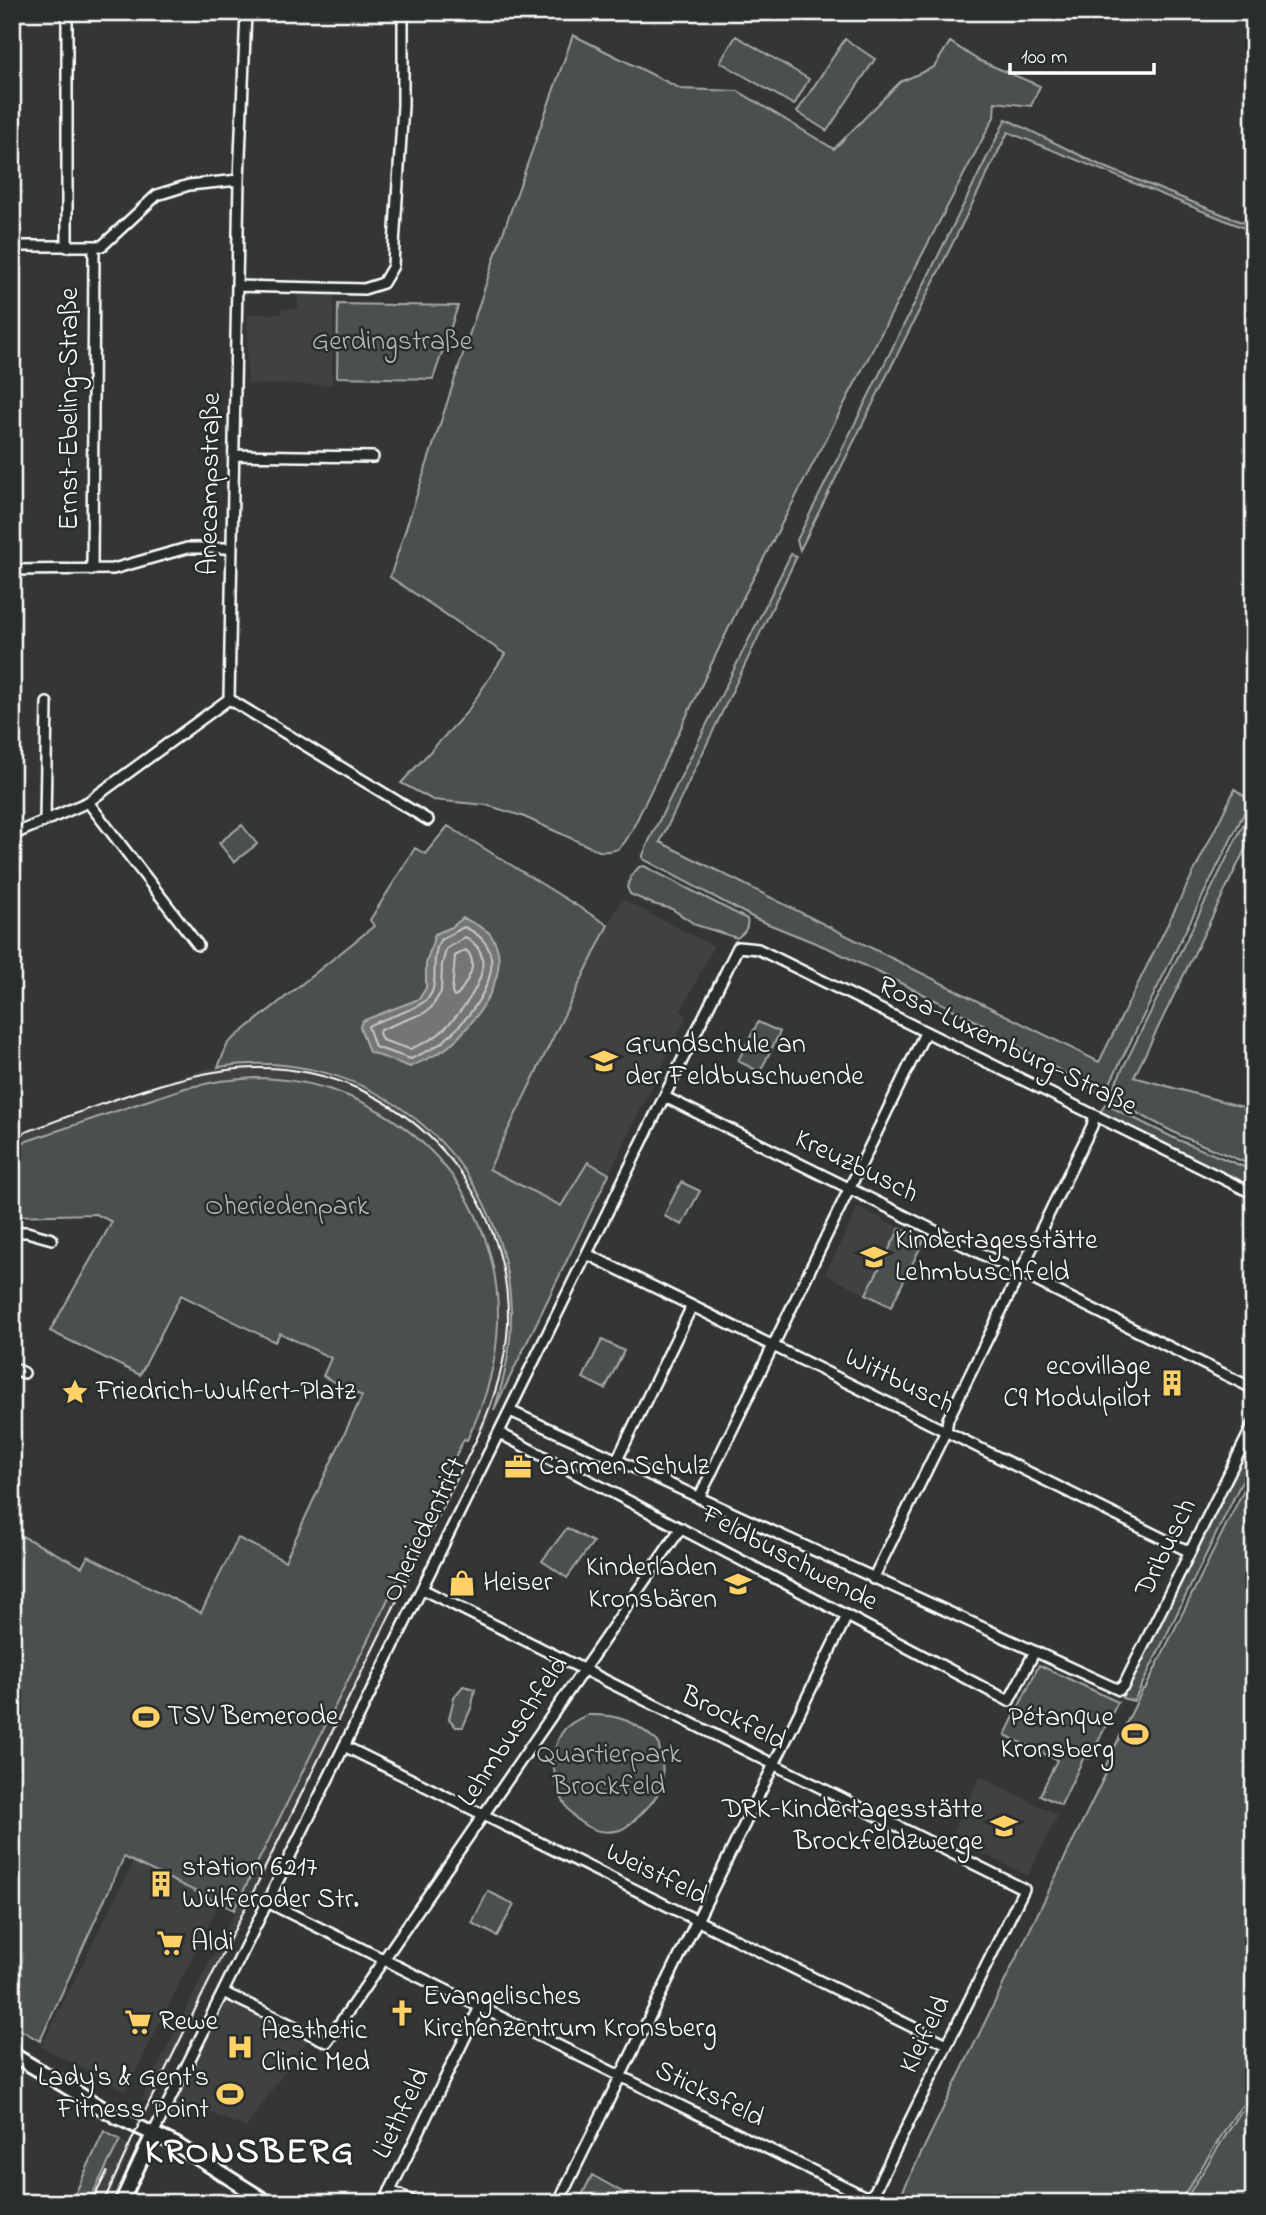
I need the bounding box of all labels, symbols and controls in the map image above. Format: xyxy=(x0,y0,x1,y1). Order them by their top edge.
scale bar xyxy=(1010,32,1154,76)
text: 100 m xyxy=(1021,43,1067,73)
street label: Ernst-Ebeling-Straße xyxy=(50,287,91,530)
park label: Gerdingstraße xyxy=(312,322,473,363)
street label: Anecampstraße xyxy=(189,392,233,576)
street label: Rosa-Luxemburg-Straße xyxy=(870,966,1144,1128)
place label: Grundschule an der Feldbuschwende xyxy=(625,1025,864,1098)
school or university icon: Grundschule an der Feldbuschwende xyxy=(589,1046,619,1076)
street label: Kreuzbusch xyxy=(787,1119,925,1215)
park label: Oheriedenpark xyxy=(205,1187,370,1228)
place label: Kindertagesstätte Lehmbuschfeld xyxy=(895,1221,1098,1294)
school or university icon: Kindertagesstätte Lehmbuschfeld xyxy=(859,1242,889,1272)
street label: Wittbusch xyxy=(837,1338,961,1426)
place label: ecovillage C9 Modulpilot xyxy=(1003,1347,1151,1420)
building icon: ecovillage C9 Modulpilot xyxy=(1157,1368,1187,1398)
place label: Friedrich-Wulfert-Platz xyxy=(95,1372,356,1413)
place icon: Friedrich-Wulfert-Platz xyxy=(60,1377,90,1407)
place label: Carmen Schulz xyxy=(539,1447,710,1488)
street label: Oheriedentrift xyxy=(372,1450,478,1610)
office icon: Carmen Schulz xyxy=(503,1452,533,1482)
street label: Dribusch xyxy=(1125,1492,1208,1605)
street label: Feldbuschwende xyxy=(692,1495,885,1623)
place label: Kinderladen Kronsbären xyxy=(586,1548,717,1621)
place label: Heiser xyxy=(483,1563,553,1604)
shop icon: Heiser xyxy=(447,1568,477,1598)
school or university icon: Kinderladen Kronsbären xyxy=(723,1569,753,1599)
street label: Lehmbuschfeld xyxy=(448,1648,580,1816)
street label: Brockfeld xyxy=(672,1675,793,1762)
place label: TSV Bemerode xyxy=(167,1697,339,1738)
place label: Pétanque Kronsberg xyxy=(1001,1698,1114,1771)
sports icon: TSV Bemerode xyxy=(131,1702,161,1732)
sports icon: Pétanque Kronsberg xyxy=(1120,1719,1150,1749)
park label: Quartierpark Brockfeld xyxy=(537,1735,682,1808)
place label: DRK-Kindertagesstätte Brockfeldzwerge xyxy=(721,1790,983,1863)
school or university icon: DRK-Kindertagesstätte Brockfeldzwerge xyxy=(989,1811,1019,1841)
street label: Weistfeld xyxy=(598,1833,714,1917)
place label: station 6217 Wülferoder Str. xyxy=(182,1848,359,1921)
building icon: station 6217 Wülferoder Str. xyxy=(146,1869,176,1899)
place label: Aldi xyxy=(191,1923,234,1964)
supermarket icon: Aldi xyxy=(155,1928,185,1958)
place label: Evangelisches Kirchenzentrum Kronsberg xyxy=(423,1977,717,2050)
street label: Kleifeld xyxy=(890,1989,962,2081)
church icon: Evangelisches Kirchenzentrum Kronsberg xyxy=(387,1998,417,2028)
place label: Rewe xyxy=(159,2002,218,2043)
supermarket icon: Rewe xyxy=(123,2007,153,2037)
place label: Aesthetic Clinic Med xyxy=(261,2011,370,2084)
hospital icon: Aesthetic Clinic Med xyxy=(225,2032,255,2062)
street label: Sticksfeld xyxy=(647,2051,771,2139)
place label: Lady's & Gent's Fitness Point xyxy=(38,2058,209,2131)
street label: Liethfeld xyxy=(362,2061,442,2166)
sports icon: Lady's & Gent's Fitness Point xyxy=(215,2079,245,2109)
district label: KRONSBERG xyxy=(145,2128,355,2179)

